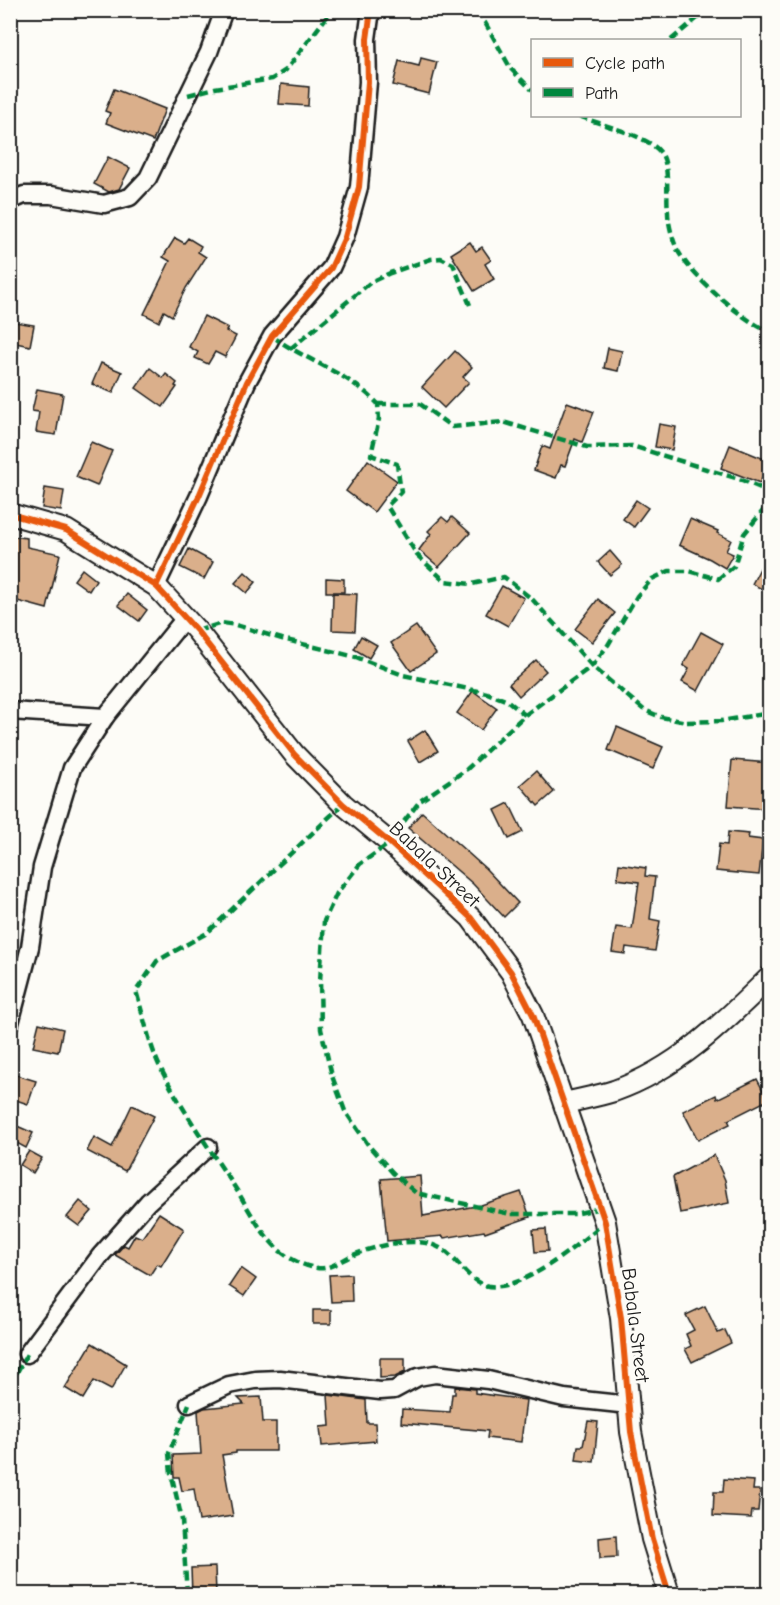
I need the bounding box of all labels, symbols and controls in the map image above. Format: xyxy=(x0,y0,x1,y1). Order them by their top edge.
legend xyxy=(531,39,741,117)
text: Cycle path xyxy=(585,53,665,74)
text: Path xyxy=(585,83,618,104)
street label: Babala Street xyxy=(385,817,486,913)
street label: Babala Street xyxy=(617,1266,654,1385)

